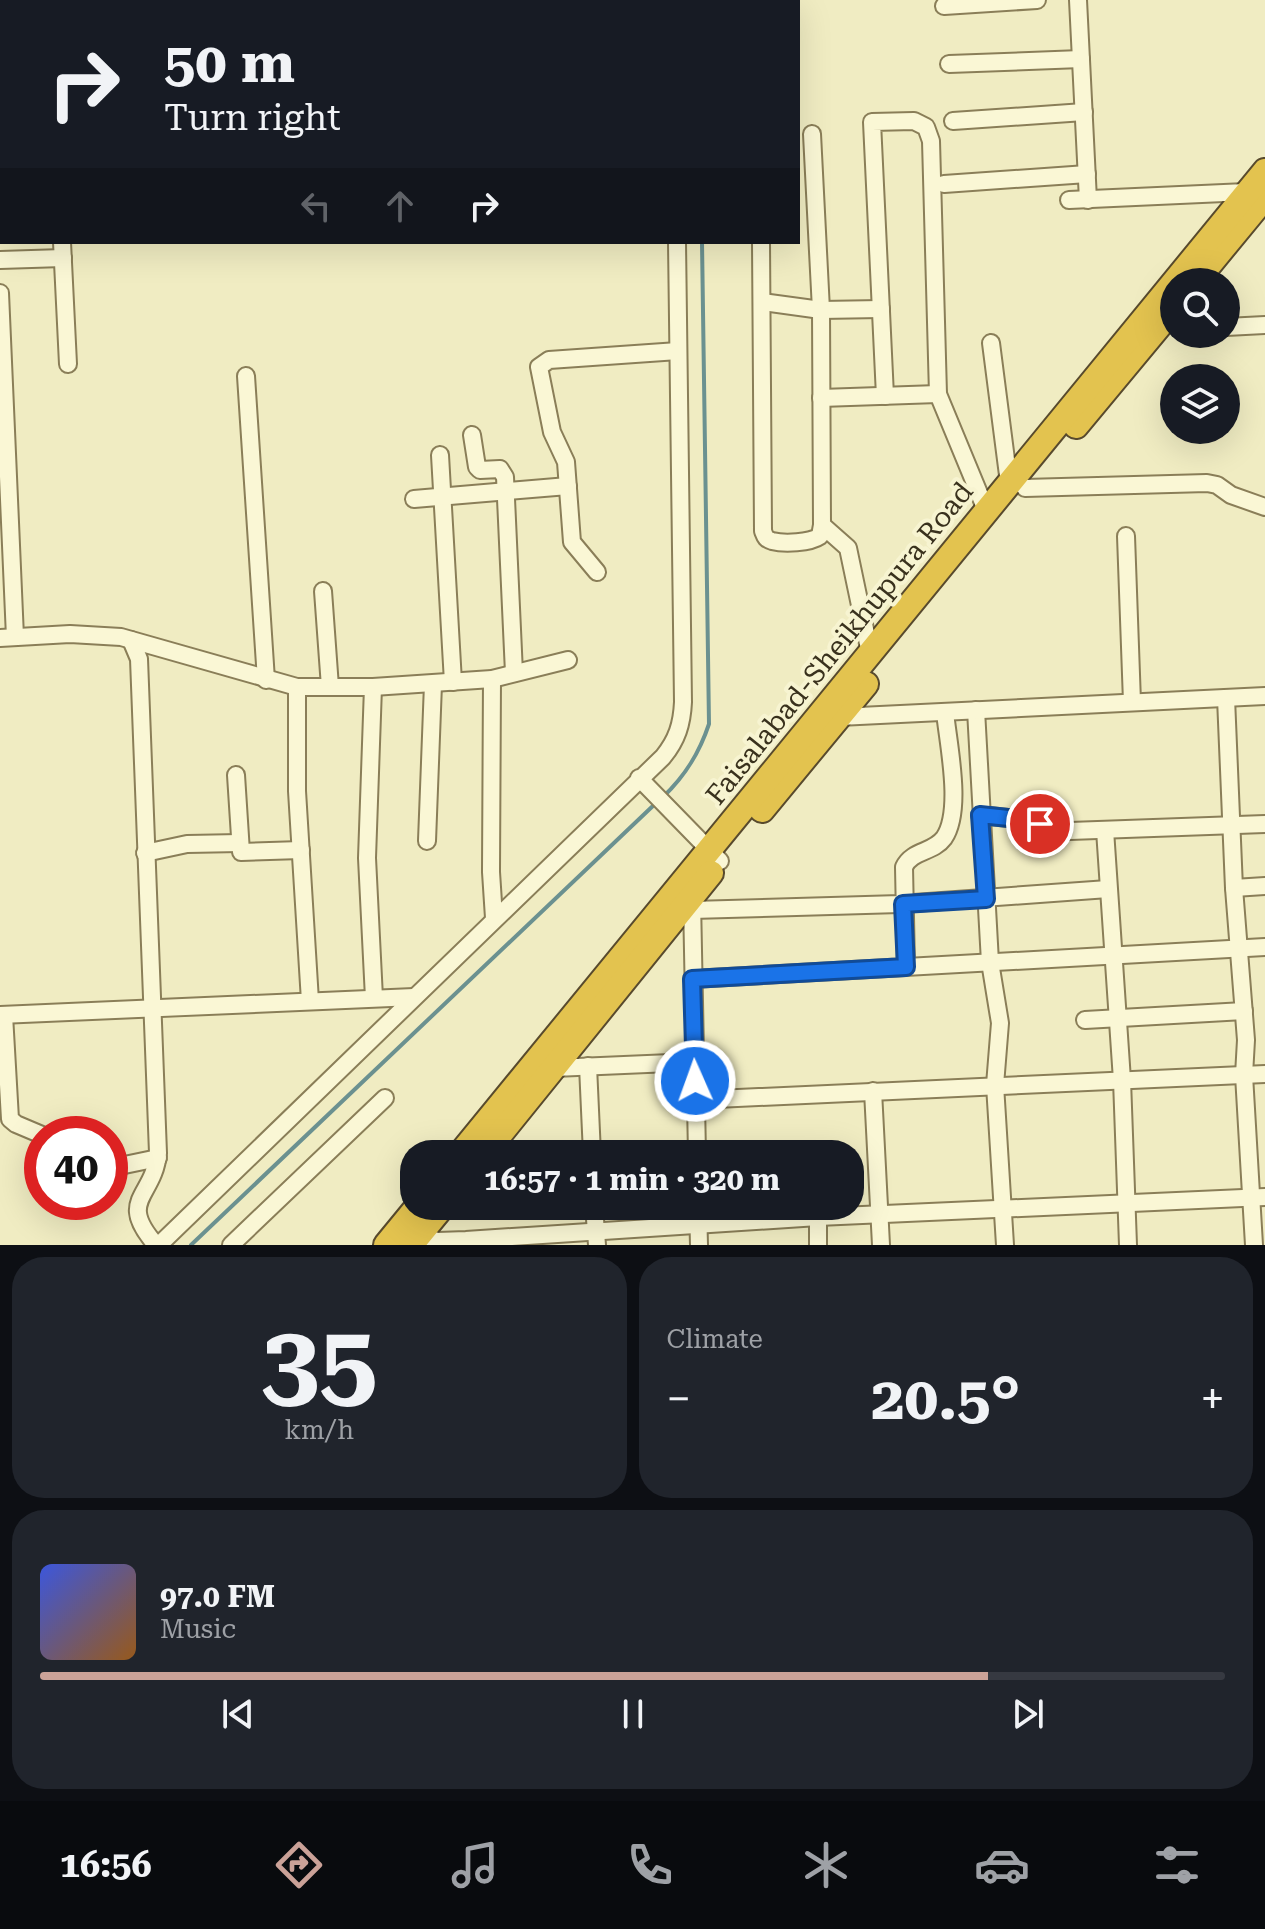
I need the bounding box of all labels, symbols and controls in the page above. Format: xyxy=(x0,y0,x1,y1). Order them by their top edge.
text: 50 m xyxy=(164,30,295,96)
icon: right xyxy=(32,32,136,136)
text: Turn right xyxy=(164,97,341,139)
icon: left xyxy=(294,184,338,228)
icon: ahead xyxy=(378,184,422,228)
icon: right xyxy=(462,184,506,228)
map controls xyxy=(1160,268,1240,444)
button: search xyxy=(1160,268,1240,348)
button: layers xyxy=(1160,364,1240,444)
street label: Faisalabad-Sheikhupura Road xyxy=(699,476,980,811)
pin xyxy=(1006,790,1074,858)
icon: arrive xyxy=(1018,802,1062,846)
position arrow xyxy=(653,1039,737,1123)
speed limit sign: 40 xyxy=(24,1116,128,1220)
text: 16:57 · 1 min · 320 m xyxy=(484,1162,780,1197)
text: 35 xyxy=(261,1302,377,1423)
text: Climate xyxy=(667,1324,763,1354)
text: 20.5° xyxy=(871,1363,1021,1434)
text: − xyxy=(667,1373,691,1425)
text: + xyxy=(1200,1373,1225,1425)
text: km/h xyxy=(284,1415,354,1445)
text: 97.0 FM xyxy=(160,1579,275,1614)
text: Music xyxy=(160,1614,236,1644)
icon: previous xyxy=(216,1692,260,1736)
icon: pause xyxy=(611,1692,655,1736)
icon: next xyxy=(1006,1692,1050,1736)
icon: directions xyxy=(271,1837,327,1893)
icon: music xyxy=(447,1837,503,1893)
icon: phone xyxy=(622,1837,678,1893)
icon: climate xyxy=(798,1837,854,1893)
icon: car xyxy=(974,1837,1030,1893)
icon: filters xyxy=(1149,1837,1205,1893)
text: 16:56 xyxy=(60,1844,152,1886)

